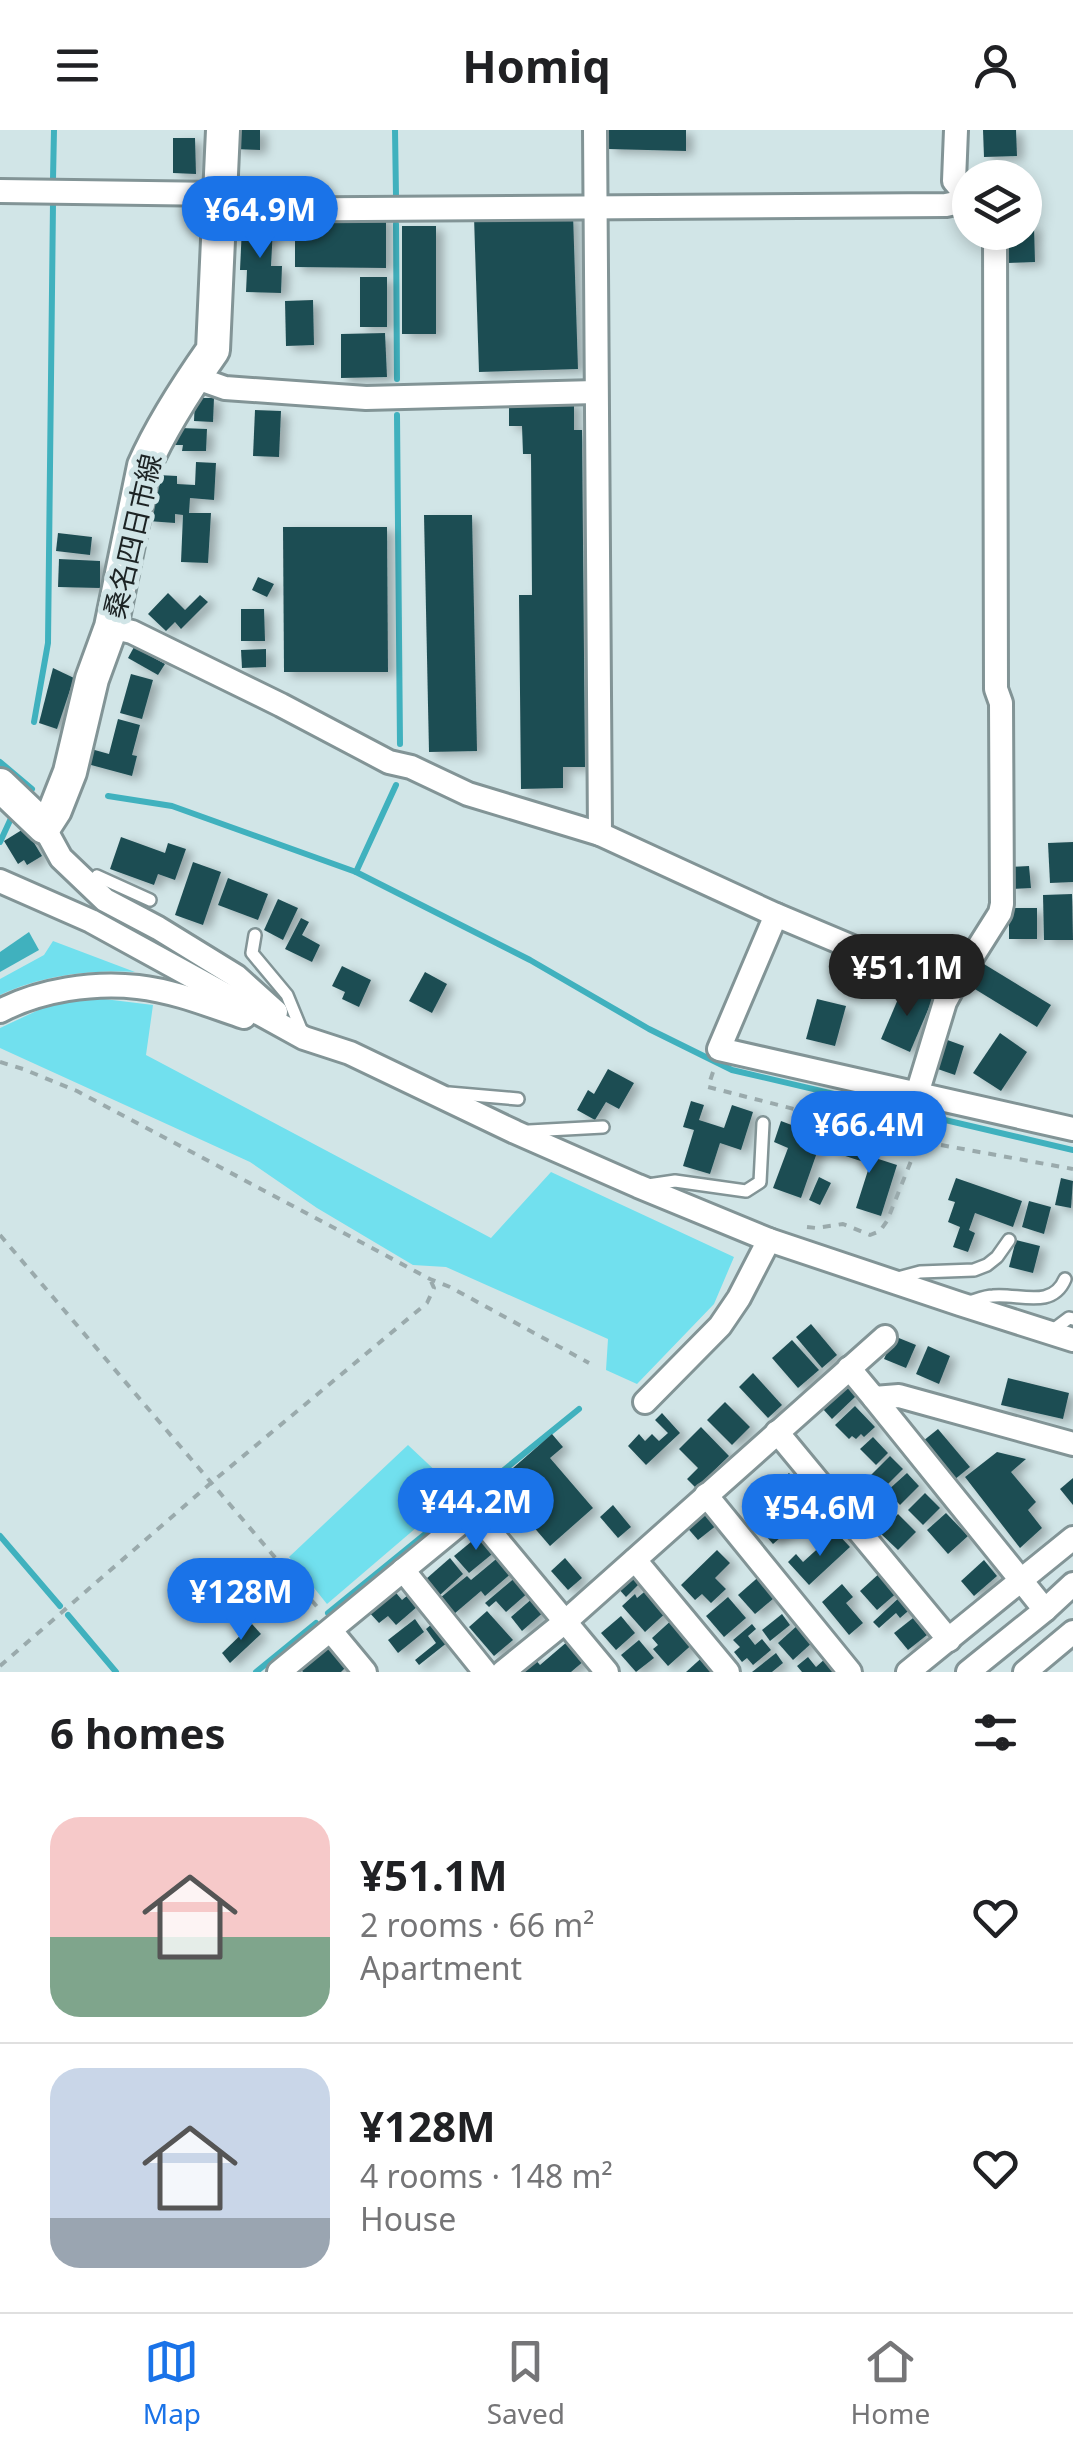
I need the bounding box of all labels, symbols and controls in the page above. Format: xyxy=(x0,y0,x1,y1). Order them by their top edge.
text: Homiq xyxy=(462,35,611,96)
icon: menu xyxy=(50,38,105,93)
icon: person xyxy=(968,38,1023,93)
map controls xyxy=(952,160,1042,250)
button: layers xyxy=(952,160,1042,250)
pin: ¥64.9M xyxy=(179,176,341,261)
text: ¥64.9M xyxy=(204,187,316,230)
street label: 桑名四日市線 xyxy=(95,450,169,622)
pin: ¥51.1M xyxy=(826,934,988,1019)
text: ¥51.1M xyxy=(851,945,963,988)
pin: ¥66.4M xyxy=(788,1091,950,1176)
text: ¥66.4M xyxy=(813,1102,925,1145)
pin: ¥44.2M xyxy=(395,1468,557,1553)
pin: ¥54.6M xyxy=(739,1474,901,1559)
text: ¥44.2M xyxy=(420,1479,532,1522)
text: ¥54.6M xyxy=(764,1485,876,1528)
pin: ¥128M xyxy=(171,1558,311,1643)
text: ¥128M xyxy=(189,1569,293,1612)
text: 6 homes xyxy=(50,1704,226,1761)
icon: filters xyxy=(968,1705,1023,1760)
text: ¥51.1M xyxy=(360,1846,508,1903)
icon: home xyxy=(130,1857,250,1977)
icon: heart xyxy=(968,1890,1023,1945)
text: 2 rooms · 66 m² xyxy=(360,1903,594,1946)
text: Apartment xyxy=(360,1946,522,1989)
text: ¥128M xyxy=(360,2097,496,2154)
icon: home xyxy=(130,2108,250,2228)
icon: heart xyxy=(968,2141,1023,2196)
text: 4 rooms · 148 m² xyxy=(360,2154,613,2197)
text: House xyxy=(360,2197,456,2240)
tab: Map xyxy=(143,2334,201,2432)
tab: Saved xyxy=(487,2334,565,2432)
tab: Home xyxy=(851,2334,930,2432)

